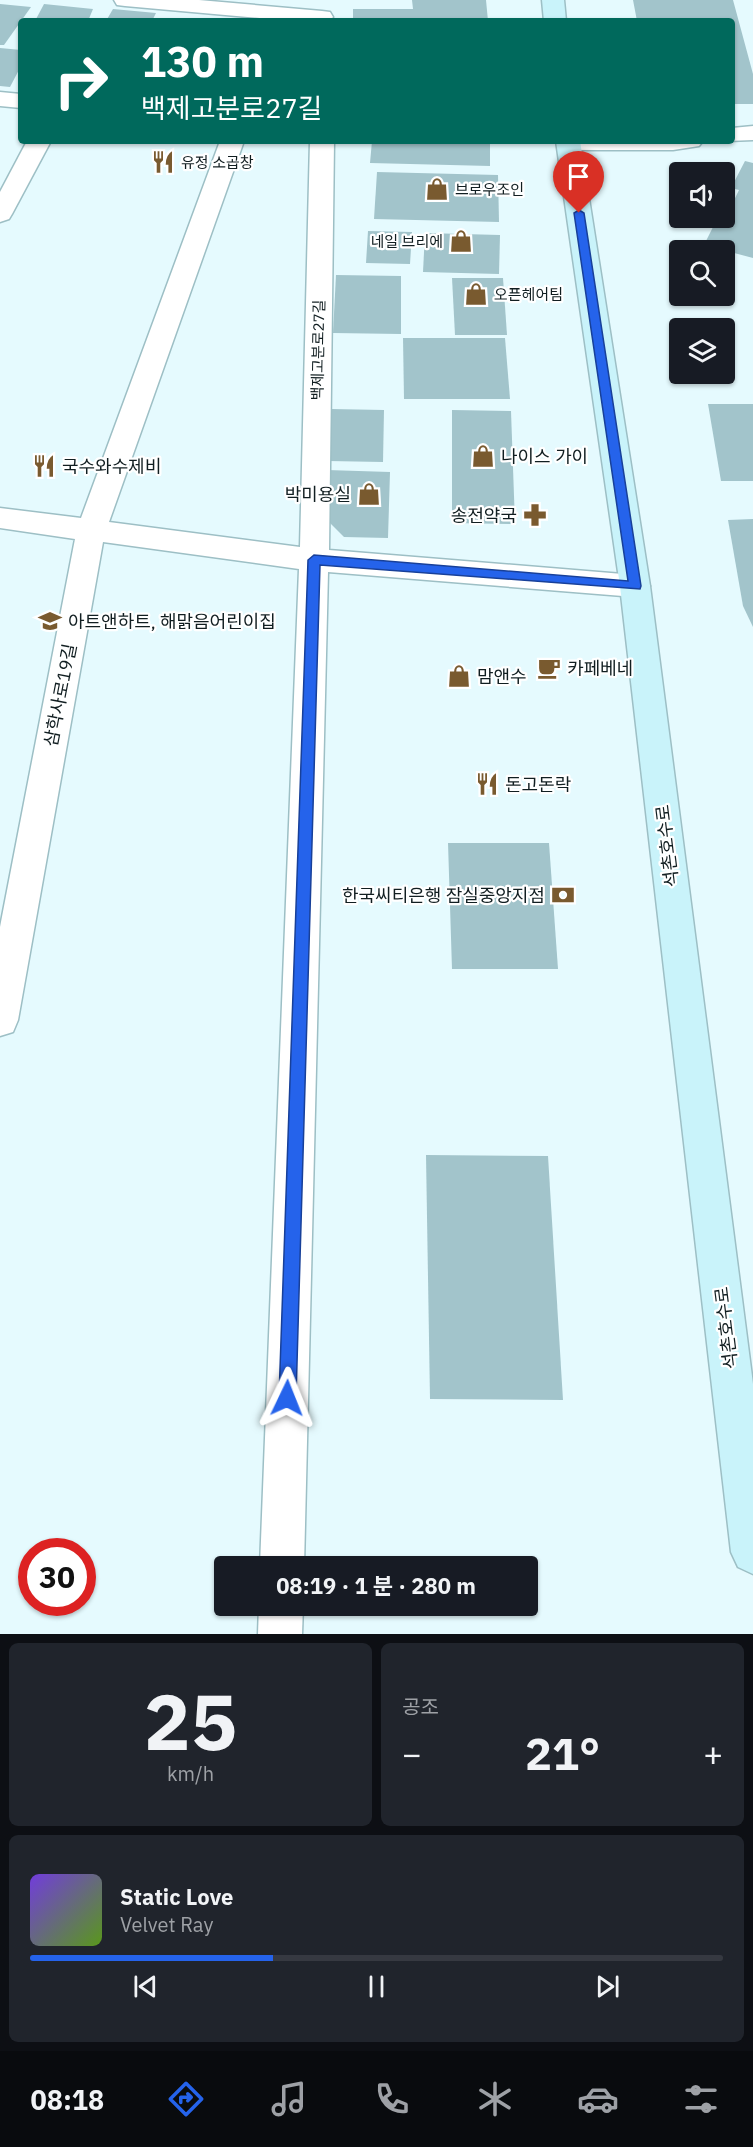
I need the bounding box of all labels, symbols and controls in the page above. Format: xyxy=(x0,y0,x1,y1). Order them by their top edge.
text: 130 m xyxy=(141,34,264,89)
icon: right xyxy=(42,42,120,120)
text: 백제고분로27길 xyxy=(141,90,322,125)
restaurant icon: 유정 소곱창 xyxy=(150,149,176,175)
pin xyxy=(553,151,604,213)
place label: 유정 소곱창 xyxy=(181,153,254,172)
icon: arrive xyxy=(562,160,595,193)
map controls xyxy=(669,162,735,384)
button: sound xyxy=(669,162,735,228)
shop icon: 브로우조인 xyxy=(424,176,450,202)
place label: 브로우조인 xyxy=(455,180,524,199)
shop icon: 네일 브리에 xyxy=(448,228,474,254)
place label: 네일 브리에 xyxy=(370,232,443,251)
button: search xyxy=(669,240,735,306)
shop icon: 오픈헤어팀 xyxy=(463,281,489,307)
place label: 오픈헤어팀 xyxy=(494,285,563,304)
street label: 백제고분로27길 xyxy=(308,299,328,401)
button: layers xyxy=(669,318,735,384)
shop icon: 나이스 가이 xyxy=(470,443,496,469)
place label: 나이스 가이 xyxy=(501,445,588,468)
restaurant icon: 국수와수제비 xyxy=(31,453,57,479)
place label: 국수와수제비 xyxy=(62,455,161,478)
shop icon: 박미용실 xyxy=(356,481,382,507)
place label: 박미용실 xyxy=(285,483,351,506)
pharmacy icon: 송전약국 xyxy=(522,502,548,528)
place label: 송전약국 xyxy=(451,504,517,527)
school or university icon: 아트앤하트, 해맑음어린이집 xyxy=(37,608,63,634)
place label: 아트앤하트, 해맑음어린이집 xyxy=(68,610,276,633)
street label: 삼학사로19길 xyxy=(39,642,81,748)
cafe icon: 카페베네 xyxy=(536,655,562,681)
place label: 카페베네 xyxy=(567,657,633,680)
shop icon: 맘앤수 xyxy=(446,663,472,689)
place label: 맘앤수 xyxy=(477,665,527,688)
restaurant icon: 돈고돈락 xyxy=(474,771,500,797)
place label: 돈고돈락 xyxy=(505,773,571,796)
street label: 석촌호수로 xyxy=(651,804,683,888)
bank icon: 한국씨티은행 잠실중앙지점 xyxy=(550,882,576,908)
place label: 한국씨티은행 잠실중앙지점 xyxy=(342,884,545,907)
street label: 석촌호수로 xyxy=(710,1286,742,1370)
position arrow xyxy=(255,1366,319,1430)
speed limit sign: 30 xyxy=(18,1538,96,1616)
text: 08:19 · 1 분 · 280 m xyxy=(276,1571,476,1600)
text: 25 xyxy=(144,1670,237,1771)
text: 공조 xyxy=(402,1693,439,1720)
text: 21° xyxy=(525,1724,600,1782)
text: − xyxy=(402,1732,422,1775)
text: + xyxy=(703,1732,723,1775)
text: km/h xyxy=(167,1760,214,1787)
text: Static Love xyxy=(120,1882,233,1911)
text: Velvet Ray xyxy=(120,1911,213,1938)
icon: previous xyxy=(129,1970,162,2003)
icon: pause xyxy=(360,1970,393,2003)
icon: next xyxy=(591,1970,624,2003)
icon: directions xyxy=(165,2078,207,2120)
icon: music xyxy=(268,2078,310,2120)
icon: phone xyxy=(371,2078,413,2120)
icon: climate xyxy=(474,2078,516,2120)
icon: car xyxy=(577,2078,619,2120)
icon: filters xyxy=(680,2078,722,2120)
text: 08:18 xyxy=(31,2082,104,2117)

